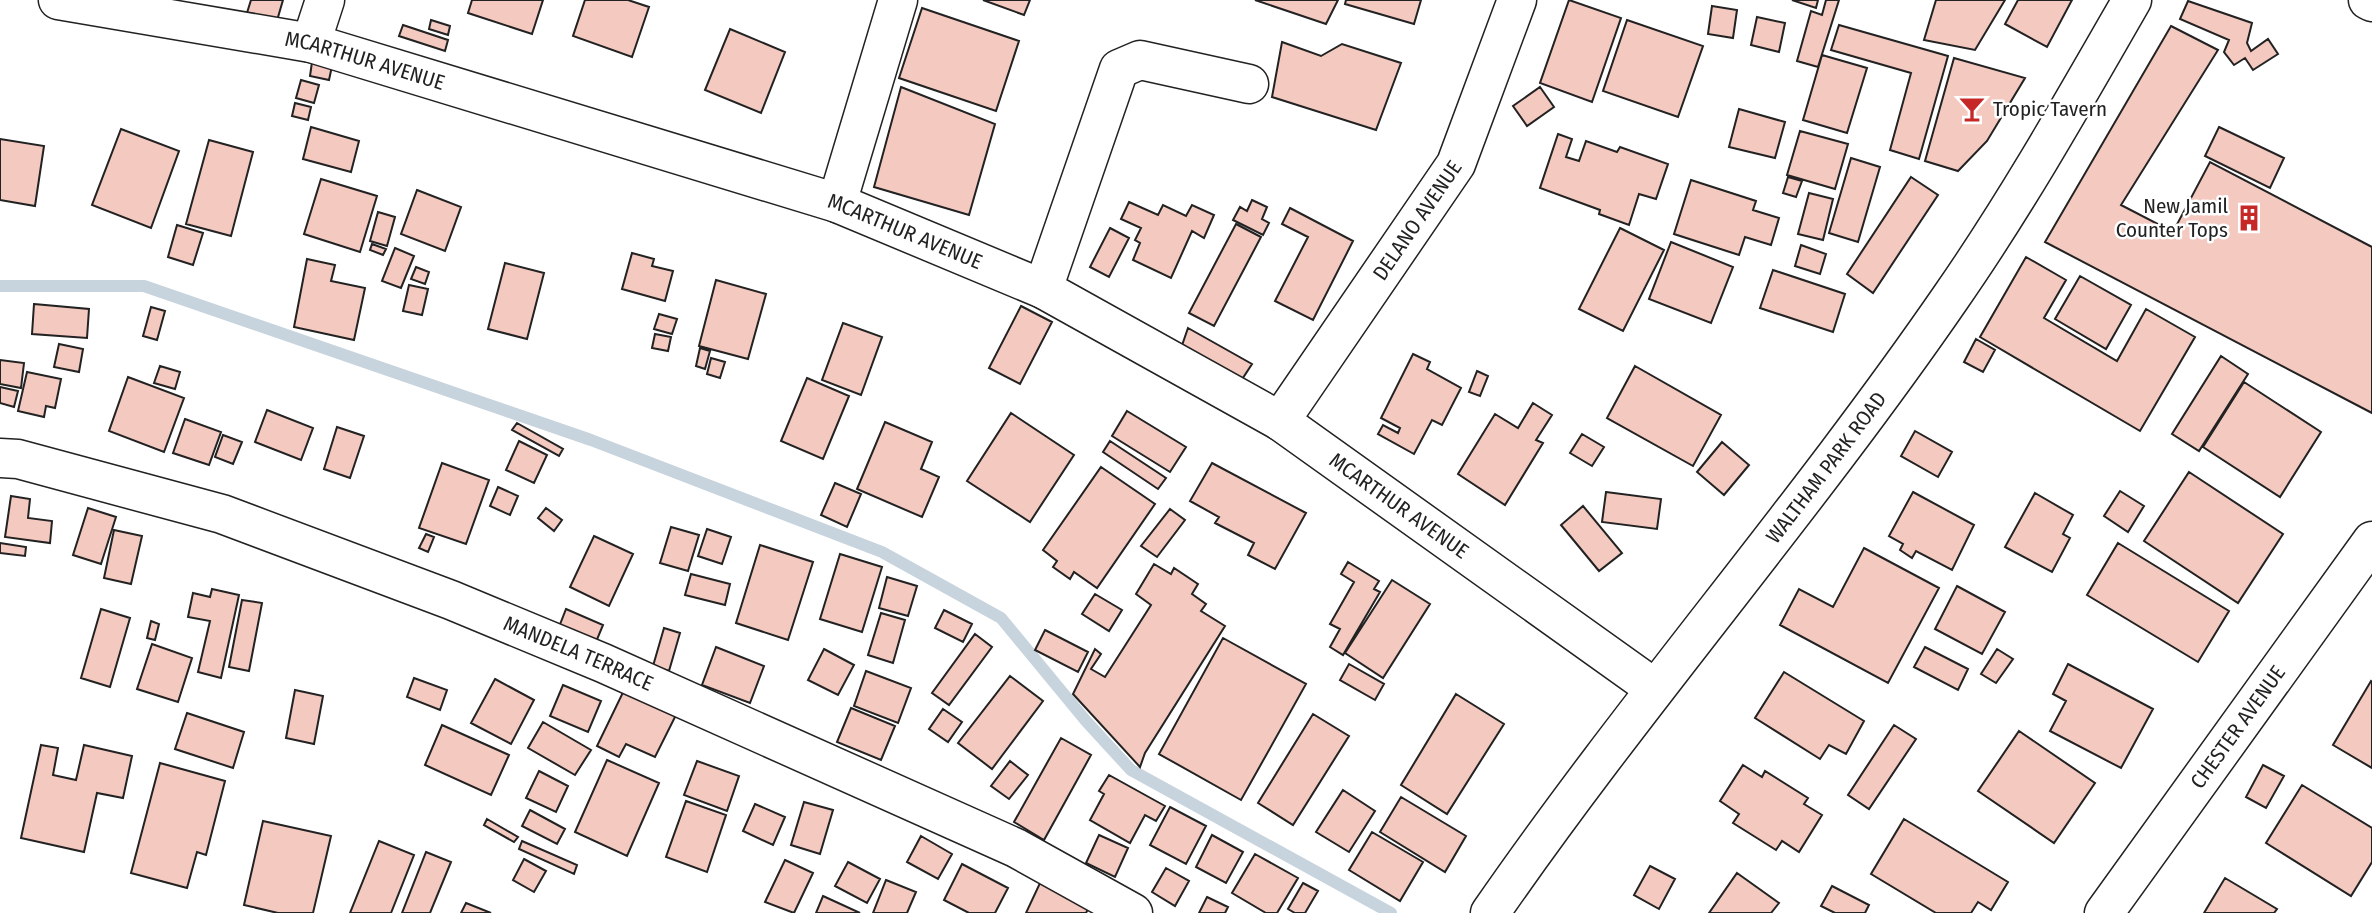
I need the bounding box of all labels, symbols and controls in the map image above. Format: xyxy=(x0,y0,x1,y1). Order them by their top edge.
street label: MCARTHUR AVENUE xyxy=(283,26,448,96)
bar icon: Tropic Tavern xyxy=(1957,94,1987,124)
place label: Tropic Tavern xyxy=(1993,96,2107,122)
street label: DELANO AVENUE xyxy=(1367,155,1468,285)
street label: MCARTHUR AVENUE xyxy=(825,188,986,275)
place label: New Jamil Counter Tops xyxy=(2116,193,2228,243)
building icon: New Jamil Counter Tops xyxy=(2234,203,2264,233)
street label: WALTHAM PARK ROAD xyxy=(1760,387,1892,549)
street label: MCARTHUR AVENUE xyxy=(1324,447,1474,564)
street label: MANDELA TERRACE xyxy=(500,610,657,697)
street label: CHESTER AVENUE xyxy=(2185,661,2291,794)

